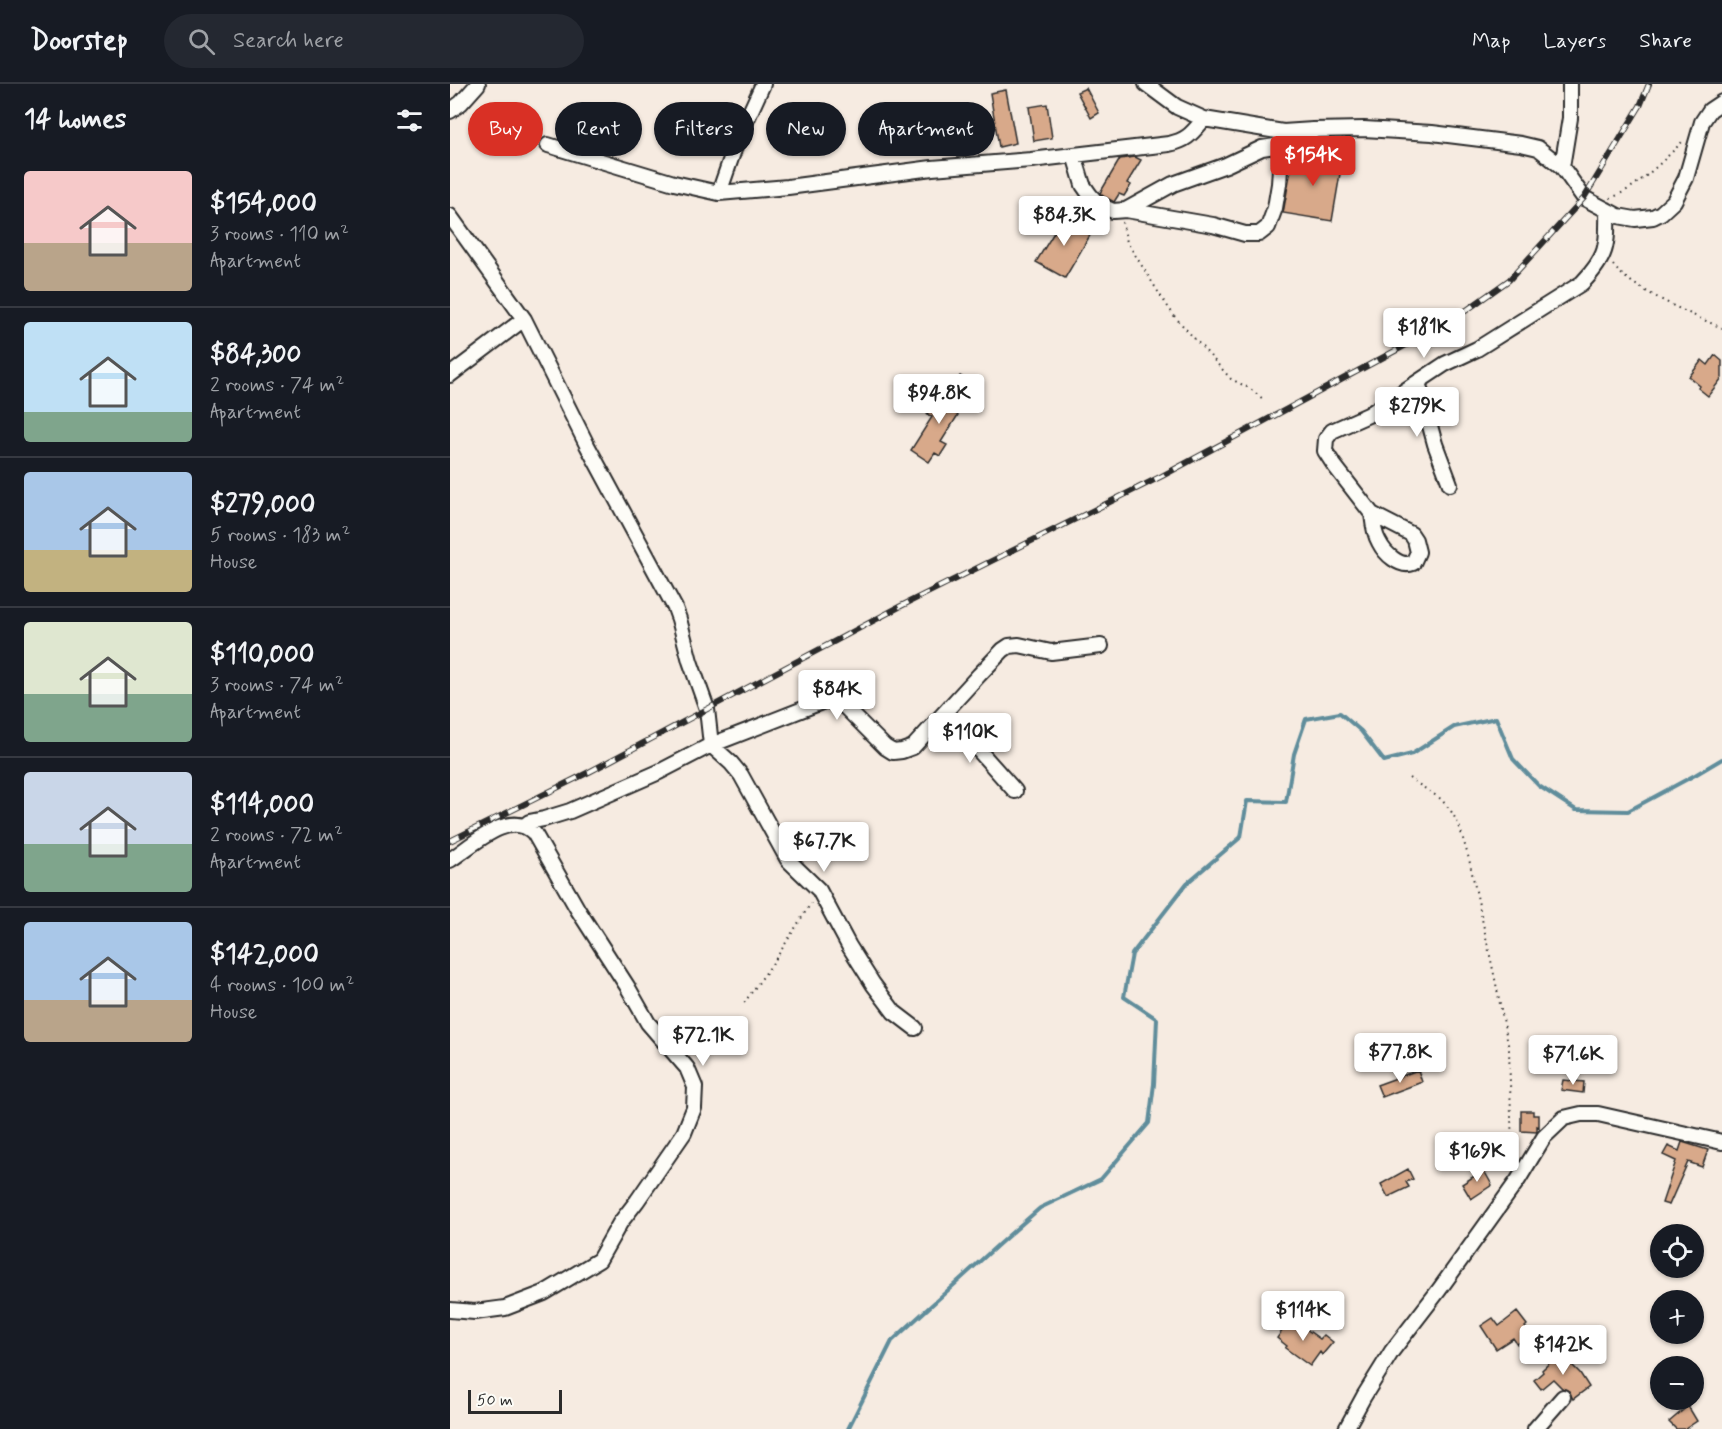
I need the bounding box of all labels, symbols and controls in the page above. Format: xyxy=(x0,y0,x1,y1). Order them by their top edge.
search box xyxy=(164,14,584,68)
text: Doorstep xyxy=(30,23,128,60)
icon: search xyxy=(185,25,218,58)
text: Search here xyxy=(233,27,344,55)
text: Map xyxy=(1472,27,1510,55)
text: Layers xyxy=(1543,27,1606,55)
text: Share xyxy=(1639,27,1692,55)
chip: Buy xyxy=(468,102,543,156)
chip: Rent xyxy=(555,102,642,156)
chip: Filters xyxy=(654,102,754,156)
chip: New xyxy=(766,102,846,156)
chip: Apartment xyxy=(858,102,995,156)
text: 14 homes xyxy=(24,103,126,137)
icon: filters xyxy=(393,104,426,137)
pin: $154K xyxy=(1271,136,1355,187)
text: $154K xyxy=(1284,142,1342,169)
text: $154,000 xyxy=(210,187,317,221)
icon: home xyxy=(72,195,144,267)
pin: $84.3K xyxy=(1015,196,1113,247)
text: $84.3K xyxy=(1033,202,1095,229)
text: 3 rooms · 110 m² xyxy=(210,221,349,248)
text: Apartment xyxy=(210,248,301,275)
pin: $181K xyxy=(1382,308,1466,359)
text: $181K xyxy=(1397,314,1451,341)
text: $84,300 xyxy=(210,338,301,372)
icon: home xyxy=(72,346,144,418)
text: 2 rooms · 74 m² xyxy=(210,372,344,399)
pin: $94.8K xyxy=(890,374,988,425)
text: $94.8K xyxy=(907,380,971,407)
pin: $279K xyxy=(1375,387,1459,438)
text: $279K xyxy=(1389,393,1445,420)
text: Apartment xyxy=(210,399,301,426)
text: $279,000 xyxy=(210,488,315,522)
icon: home xyxy=(72,496,144,568)
text: 5 rooms · 183 m² xyxy=(210,522,350,549)
text: House xyxy=(210,549,257,576)
text: $110,000 xyxy=(210,638,314,672)
icon: home xyxy=(72,646,144,718)
pin: $84K xyxy=(801,670,873,721)
text: 3 rooms · 74 m² xyxy=(210,672,344,699)
text: $84K xyxy=(812,676,862,703)
text: Apartment xyxy=(210,699,301,726)
pin: $110K xyxy=(928,713,1012,764)
text: $110K xyxy=(942,719,998,746)
text: $114,000 xyxy=(210,788,314,822)
icon: home xyxy=(72,796,144,868)
text: 2 rooms · 72 m² xyxy=(210,822,343,849)
pin: $67.7K xyxy=(775,822,873,873)
text: $67.7K xyxy=(793,828,855,855)
text: Apartment xyxy=(210,849,301,876)
text: $142,000 xyxy=(210,938,319,972)
icon: home xyxy=(72,946,144,1018)
text: 4 rooms · 100 m² xyxy=(210,972,354,999)
text: House xyxy=(210,999,257,1026)
pin: $72.1K xyxy=(654,1016,752,1067)
text: $72.1K xyxy=(672,1022,734,1049)
pin: $77.8K xyxy=(1351,1033,1449,1084)
pin: $71.6K xyxy=(1524,1035,1622,1086)
text: $77.8K xyxy=(1368,1039,1432,1066)
text: $71.6K xyxy=(1542,1041,1604,1068)
pin: $169K xyxy=(1435,1132,1519,1183)
text: $169K xyxy=(1449,1138,1505,1165)
map controls xyxy=(1650,1224,1704,1410)
button: locate xyxy=(1650,1224,1704,1278)
button: + xyxy=(1650,1290,1704,1344)
pin: $114K xyxy=(1261,1291,1345,1342)
text: $114K xyxy=(1275,1297,1331,1324)
pin: $142K xyxy=(1521,1325,1605,1376)
text: $142K xyxy=(1534,1331,1592,1358)
button: − xyxy=(1650,1356,1704,1410)
scale bar xyxy=(468,1387,562,1414)
text: 50 m xyxy=(477,1390,513,1411)

